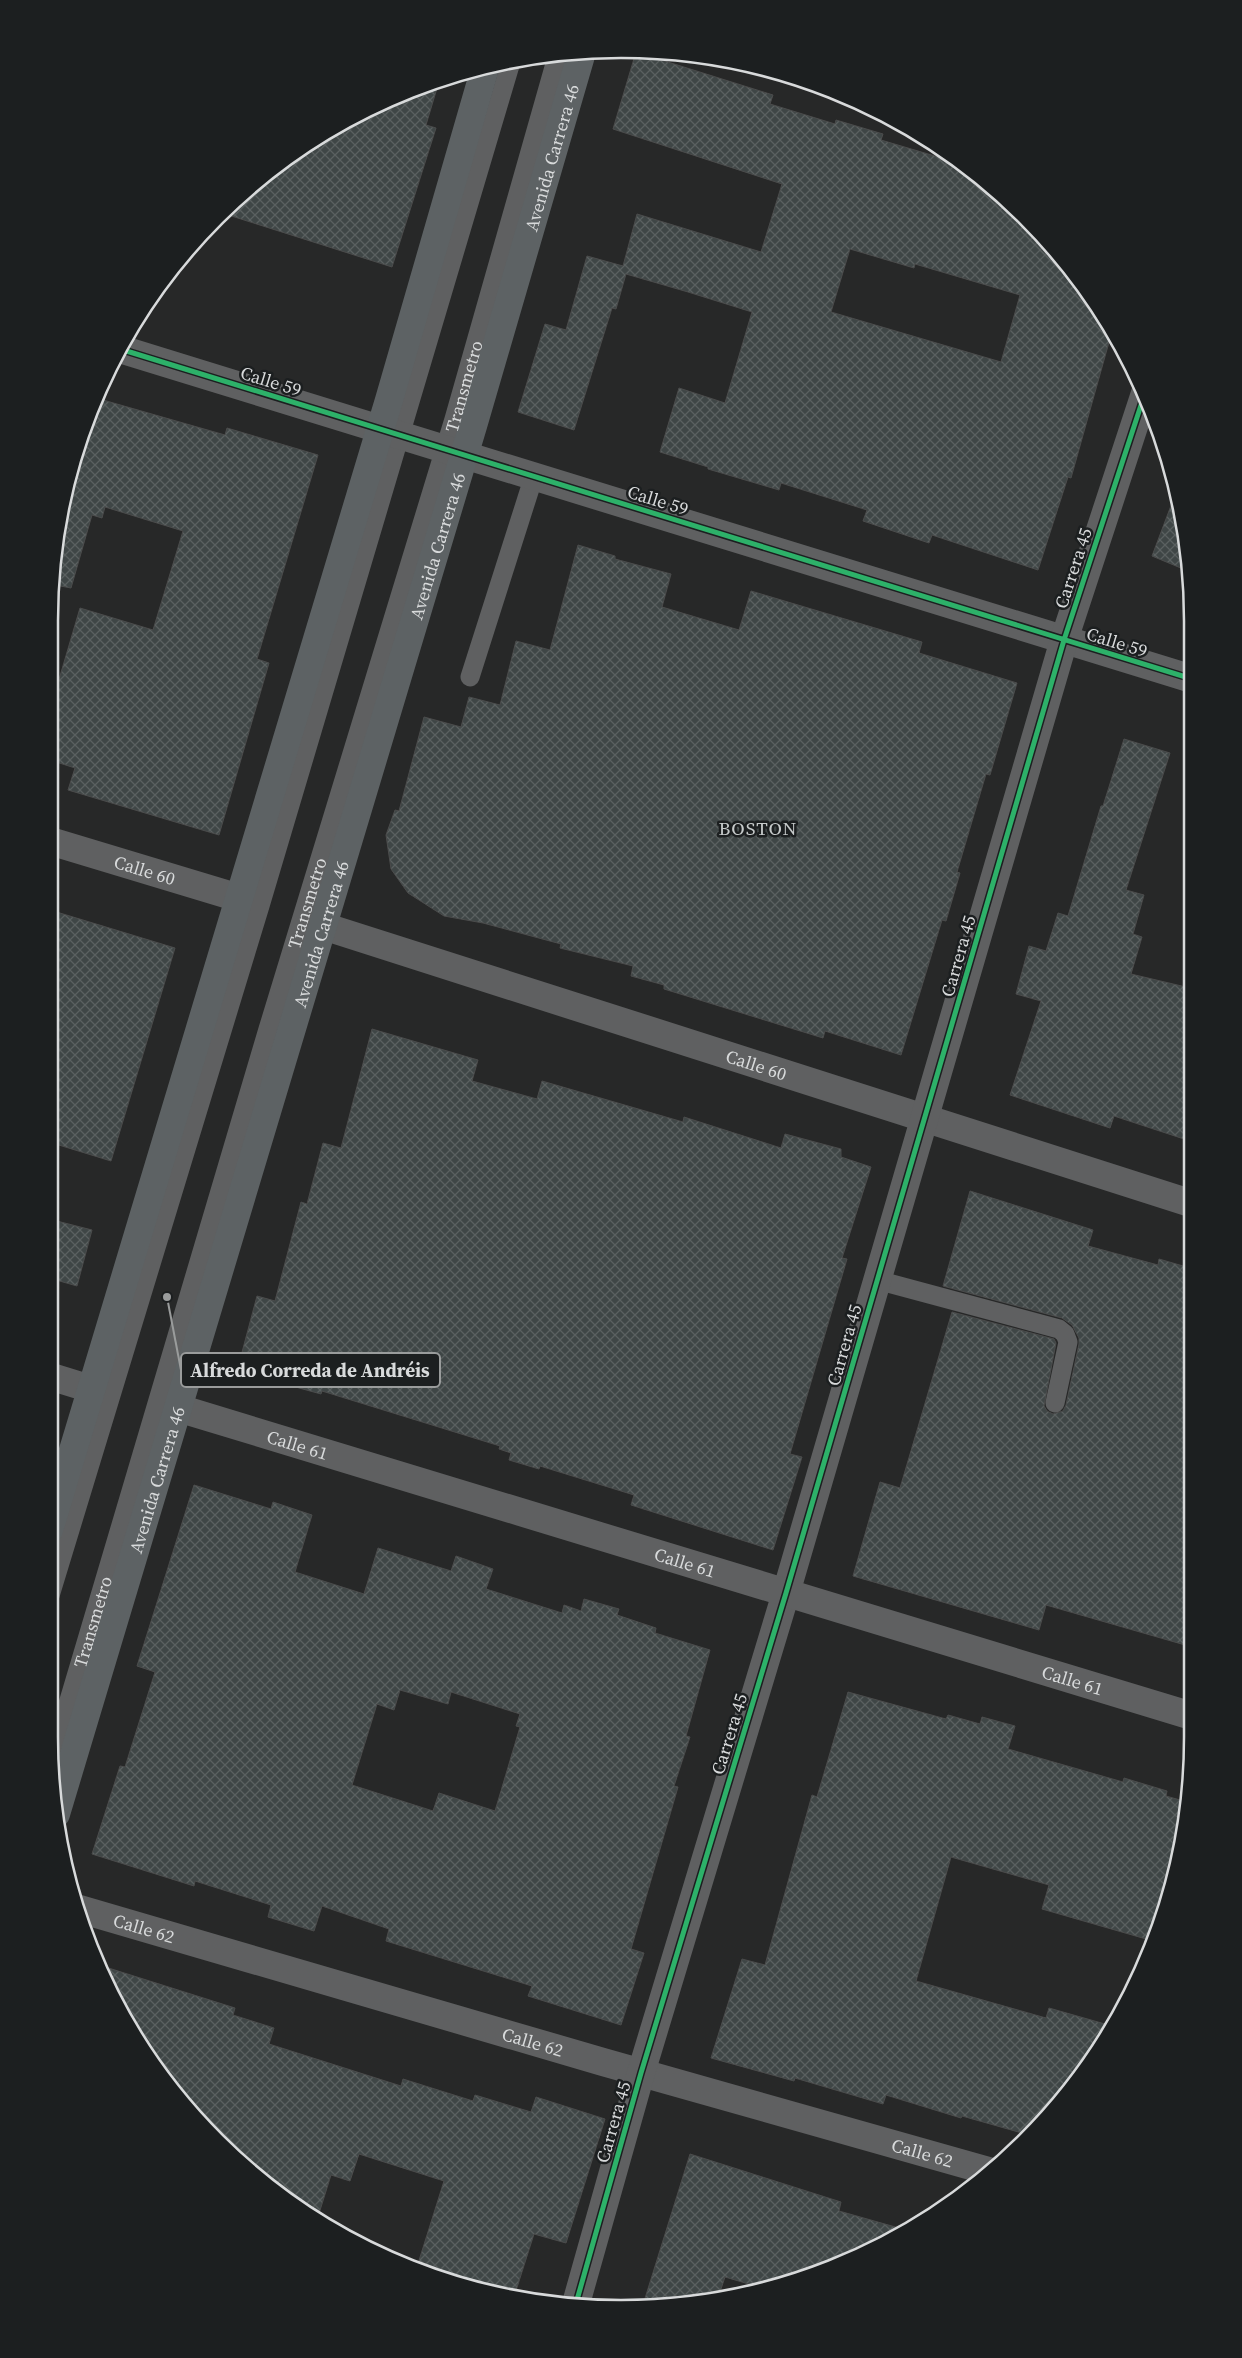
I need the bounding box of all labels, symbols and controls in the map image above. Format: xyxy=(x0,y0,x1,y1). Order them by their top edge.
street label: Avenida Carrera 46 xyxy=(518,81,585,234)
street label: Transmetro xyxy=(438,337,488,435)
street label: Calle 59 xyxy=(237,360,305,402)
street label: Avenida Carrera 46 xyxy=(403,470,471,622)
street label: Calle 59 xyxy=(624,479,692,521)
street label: Carrera 45 xyxy=(1048,524,1098,612)
street label: Calle 59 xyxy=(1083,621,1151,663)
district label: BOSTON xyxy=(718,815,798,841)
street label: Calle 60 xyxy=(111,849,178,891)
street label: Transmetro xyxy=(281,854,332,952)
street label: Avenida Carrera 46 xyxy=(287,857,354,1010)
street label: Carrera 45 xyxy=(934,912,982,1000)
street label: Calle 60 xyxy=(723,1043,790,1086)
street label: Carrera 45 xyxy=(820,1301,868,1389)
callout: Alfredo Correda de Andréis xyxy=(181,1353,440,1387)
text: Alfredo Correda de Andréis xyxy=(190,1357,430,1383)
street label: Avenida Carrera 46 xyxy=(123,1403,190,1556)
street label: Calle 61 xyxy=(264,1423,331,1465)
street label: Calle 61 xyxy=(652,1541,719,1583)
street label: Transmetro xyxy=(67,1573,118,1670)
street label: Calle 61 xyxy=(1039,1659,1106,1701)
street label: Carrera 45 xyxy=(705,1690,753,1778)
street label: Calle 62 xyxy=(111,1907,178,1949)
street label: Calle 62 xyxy=(499,2021,566,2062)
street label: Carrera 45 xyxy=(589,2078,637,2166)
street label: Calle 62 xyxy=(889,2132,956,2173)

